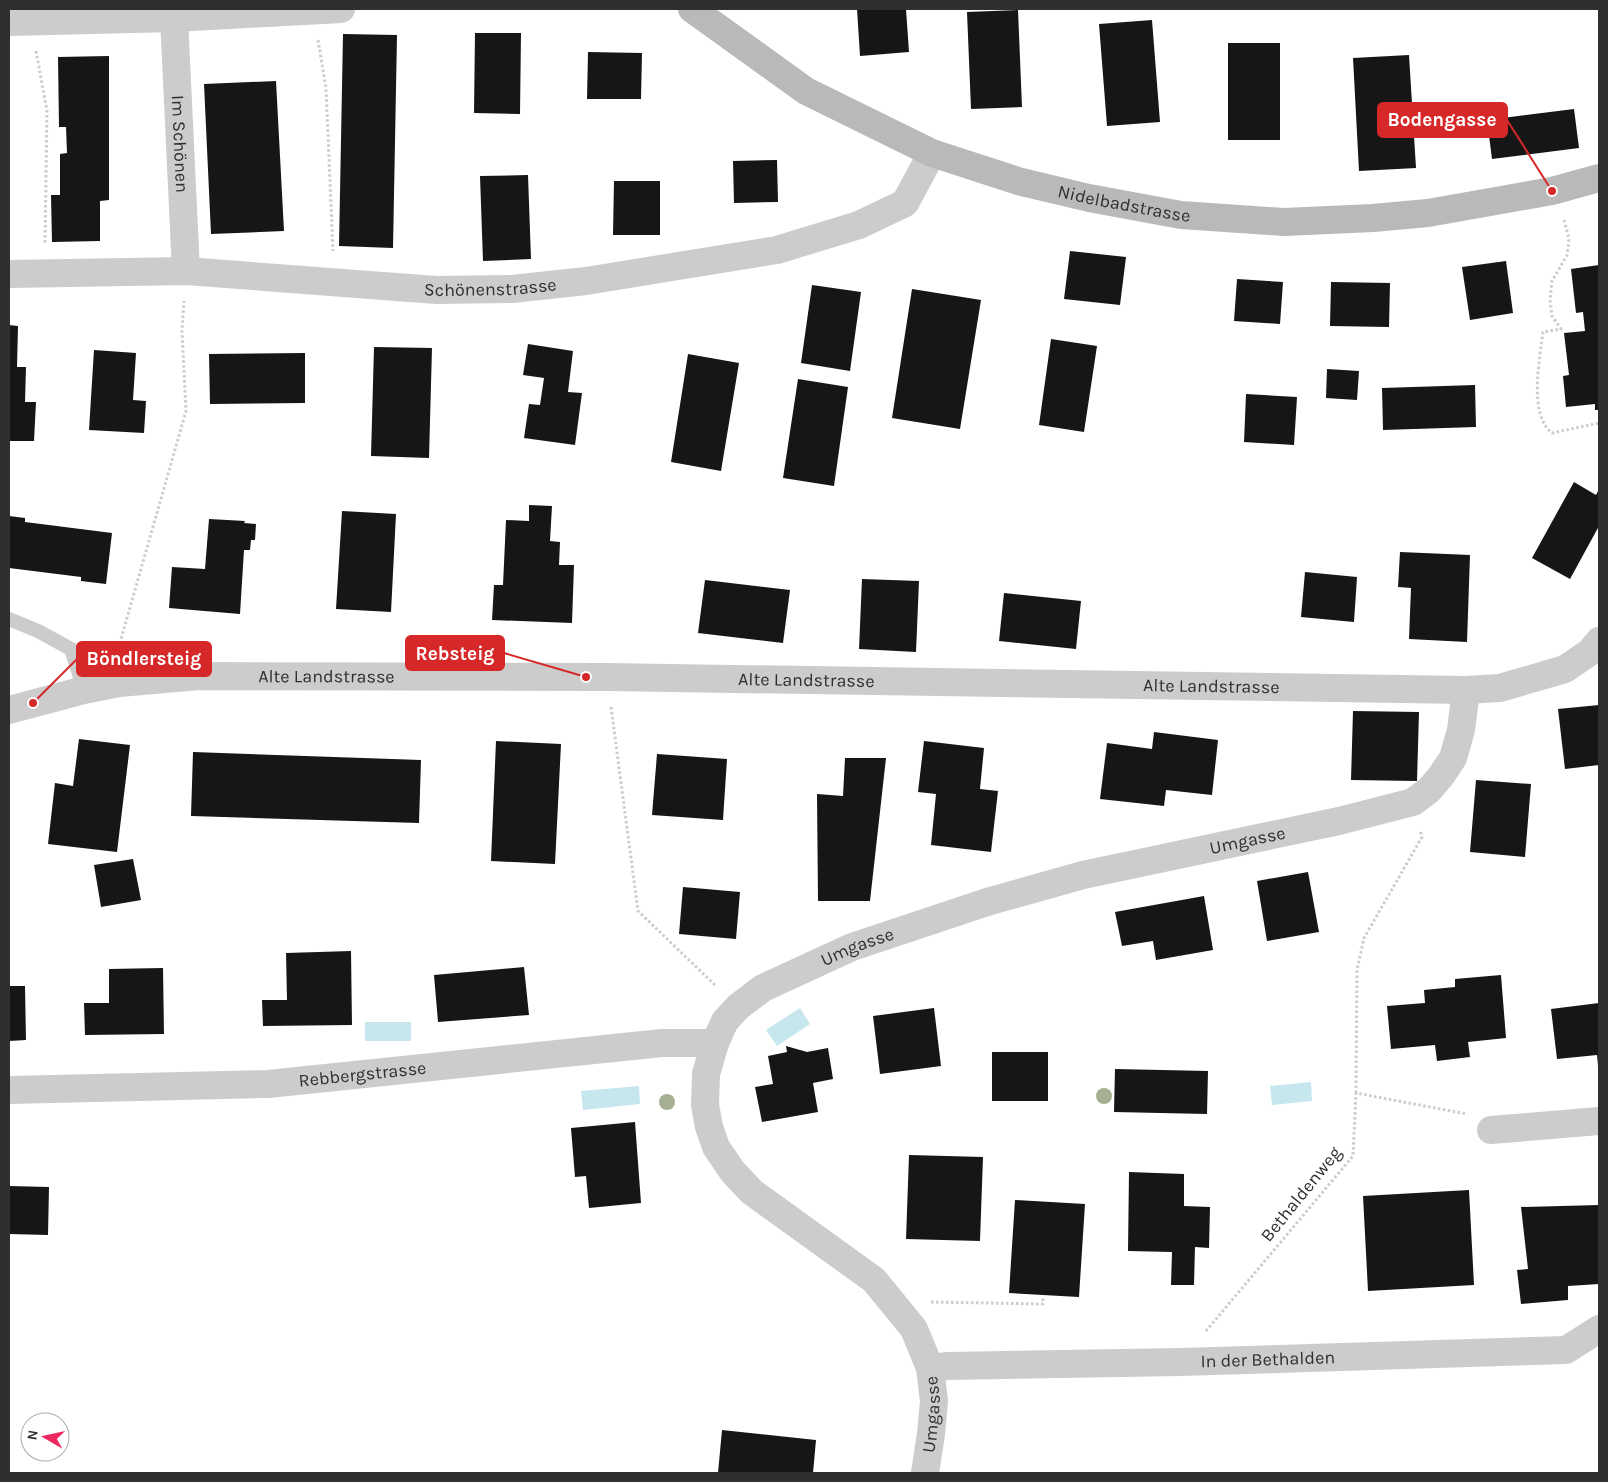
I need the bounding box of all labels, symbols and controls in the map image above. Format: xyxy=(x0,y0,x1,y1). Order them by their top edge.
street label: Im Schönen xyxy=(167,94,193,193)
callout: Bodengasse xyxy=(1378,103,1507,137)
text: Bodengasse xyxy=(1388,109,1496,131)
street label: Nidelbadstrasse xyxy=(1056,180,1191,227)
street label: Schönenstrasse xyxy=(423,273,558,301)
callout: Rebsteig xyxy=(406,636,504,670)
callout: Böndlersteig xyxy=(77,642,211,676)
text: Rebsteig xyxy=(416,643,494,665)
text: Böndlersteig xyxy=(87,648,201,670)
street label: Alte Landstrasse xyxy=(258,665,395,687)
street label: Alte Landstrasse xyxy=(738,668,875,692)
street label: Alte Landstrasse xyxy=(1143,674,1280,698)
street label: Umgasse xyxy=(1207,822,1287,859)
street label: Umgasse xyxy=(817,923,897,971)
street label: Rebbergstrasse xyxy=(298,1057,427,1092)
street label: Bethaldenweg xyxy=(1256,1142,1346,1246)
street label: In der Bethalden xyxy=(1200,1346,1336,1372)
street label: Umgasse xyxy=(917,1375,945,1454)
north arrow xyxy=(20,1412,70,1462)
text: N xyxy=(23,1429,42,1441)

